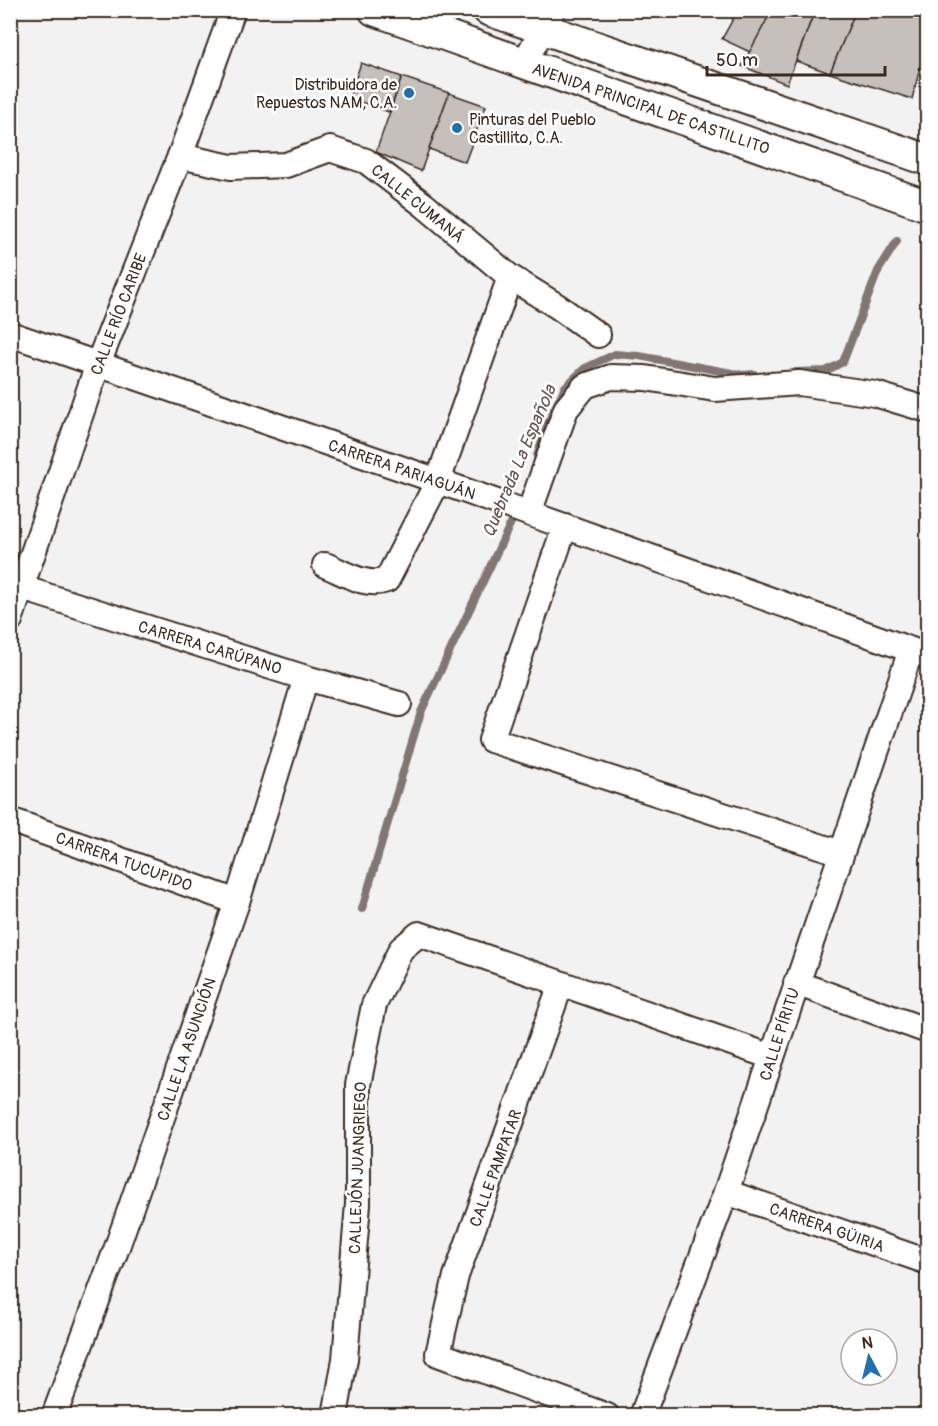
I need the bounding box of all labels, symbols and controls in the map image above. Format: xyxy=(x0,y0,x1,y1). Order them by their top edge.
scale bar xyxy=(707,39,886,77)
text: 50 m xyxy=(716,49,758,72)
street label: AVENIDA PRINCIPAL DE CASTILLITO xyxy=(529,59,772,159)
place label: Distribuidora de Repuestos NAM, C.A. xyxy=(256,75,397,113)
marker: Distribuidora de Repuestos NAM, C.A. xyxy=(402,86,416,100)
place label: Pinturas del Pueblo Castillito, C.A. xyxy=(469,110,596,148)
marker: Pinturas del Pueblo Castillito, C.A. xyxy=(450,121,464,135)
street label: CALLE CUMANÁ xyxy=(367,160,468,247)
street label: CALLE RÍO CARIBE xyxy=(86,251,151,378)
water label: Quebrada La Española xyxy=(477,380,563,541)
street label: CARRERA PARIAGUÁN xyxy=(325,435,478,505)
street label: CARRERA CARÚPANO xyxy=(136,617,284,679)
street label: CARRERA TUCUPIDO xyxy=(53,828,195,896)
street label: CALLE LA ASUNCIÓN xyxy=(152,975,221,1124)
street label: CALLE PÍRITU xyxy=(755,985,804,1083)
street label: CALLEJÓN JUANGRIEGO xyxy=(344,1082,371,1254)
street label: CALLE PAMPATAR xyxy=(465,1107,526,1230)
street label: CARRERA GÜIRIA xyxy=(767,1199,887,1257)
north arrow xyxy=(839,1327,899,1387)
text: N xyxy=(861,1332,874,1354)

